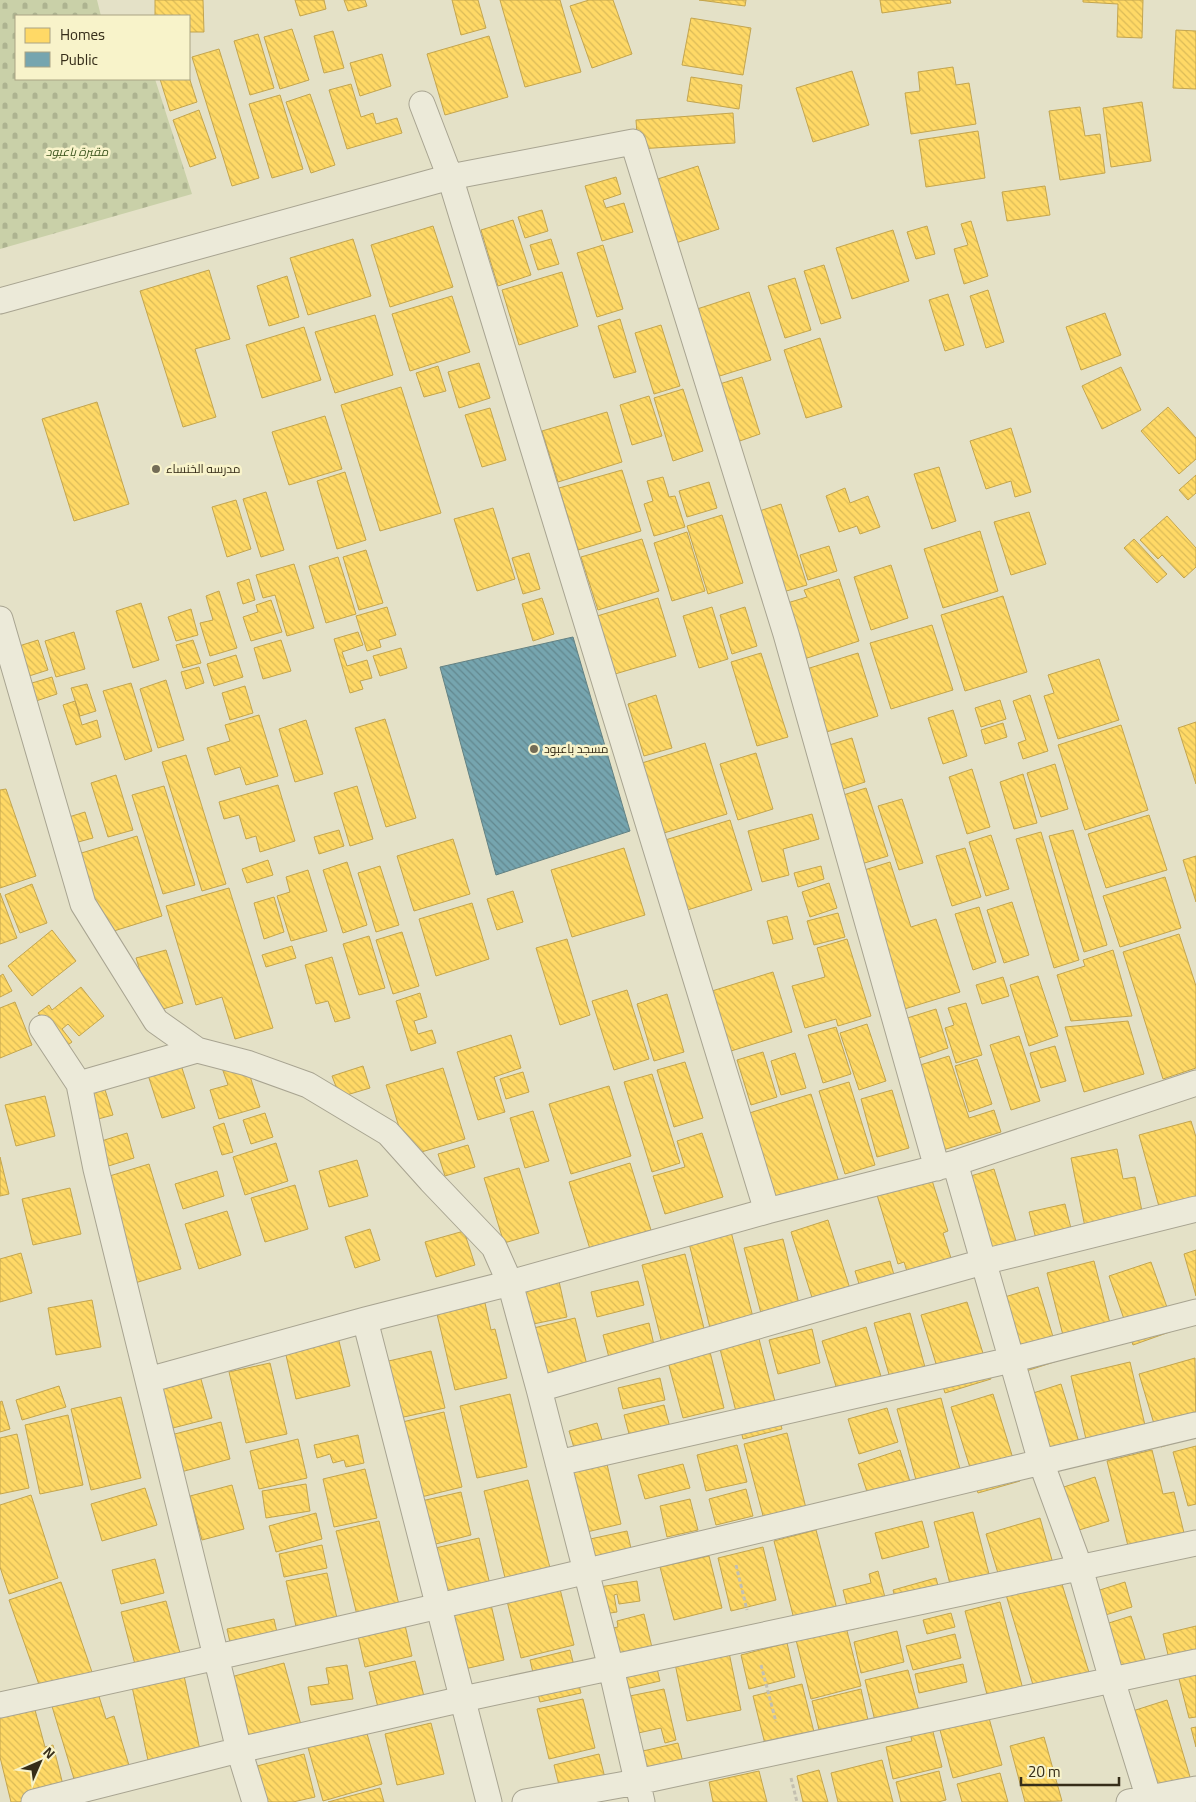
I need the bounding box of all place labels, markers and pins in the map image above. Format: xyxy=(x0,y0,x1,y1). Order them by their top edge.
place label: مدرسه الخنساء xyxy=(166,457,240,480)
marker: مدرسه الخنساء xyxy=(150,463,162,475)
place label: مسجد باعبود xyxy=(544,737,608,760)
marker: مسجد باعبود xyxy=(528,743,540,755)

